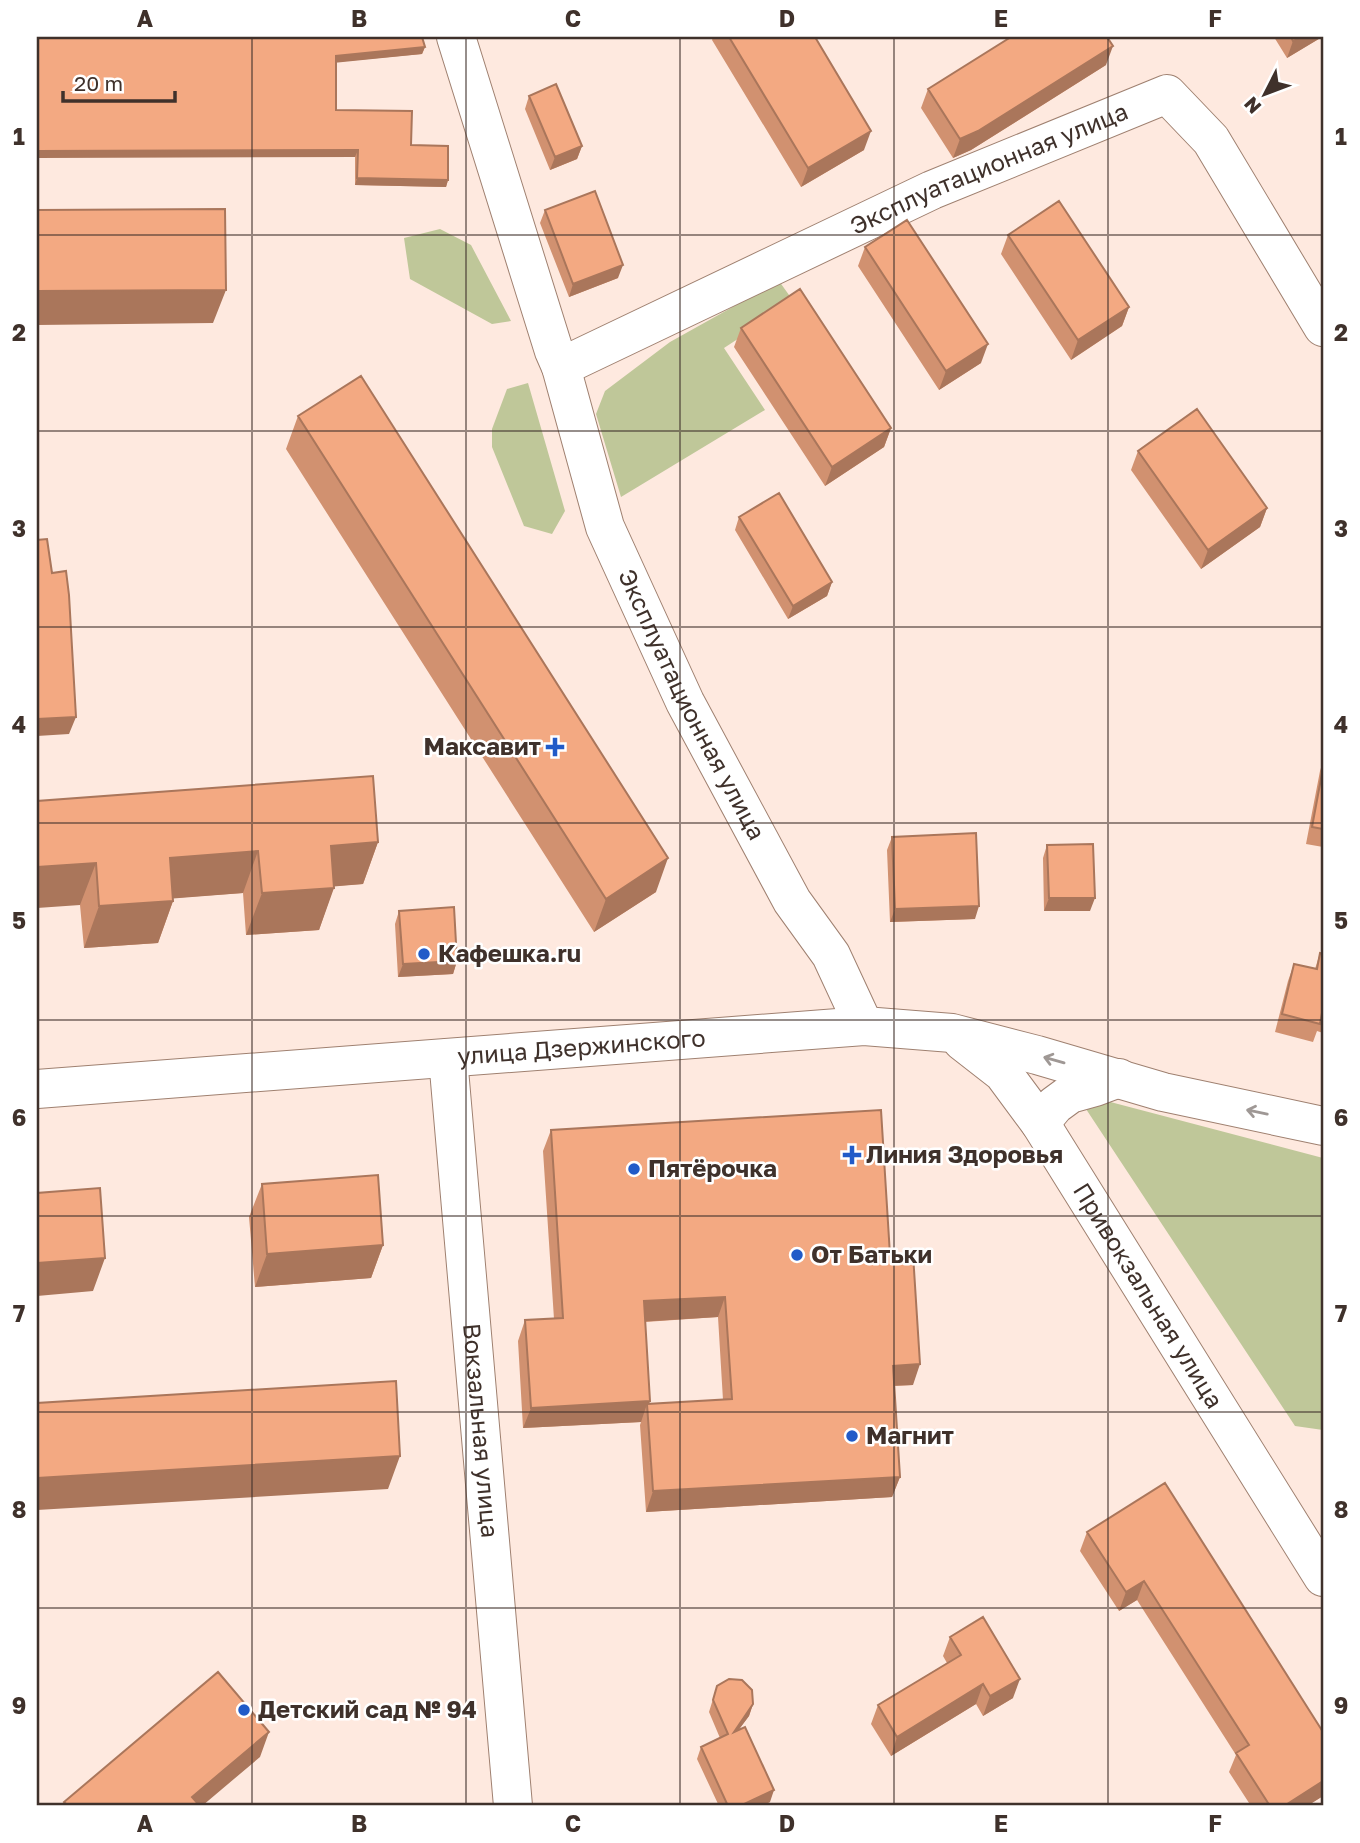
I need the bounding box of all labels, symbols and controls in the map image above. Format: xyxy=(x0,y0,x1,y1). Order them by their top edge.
text: A xyxy=(137,4,154,32)
text: B xyxy=(351,4,367,32)
text: C xyxy=(565,4,581,32)
text: D xyxy=(779,4,795,32)
text: E xyxy=(994,4,1008,32)
text: F xyxy=(1208,4,1222,32)
scale bar xyxy=(63,60,175,104)
north arrow xyxy=(1230,60,1300,130)
text: 20 m xyxy=(74,70,123,96)
text: N xyxy=(1239,93,1265,119)
street label: Эксплуатационная улица xyxy=(845,96,1132,240)
text: 1 xyxy=(13,122,25,150)
text: 1 xyxy=(1335,122,1347,150)
text: 2 xyxy=(12,318,26,346)
text: 2 xyxy=(1334,318,1348,346)
text: 3 xyxy=(12,514,26,542)
text: 3 xyxy=(1334,514,1348,542)
street label: Эксплуатационная улица xyxy=(613,564,772,844)
text: 4 xyxy=(12,710,26,738)
text: 4 xyxy=(1334,710,1348,738)
place label: Максавит xyxy=(424,731,541,760)
marker: Максавит xyxy=(547,739,563,755)
text: 5 xyxy=(12,906,26,934)
text: 5 xyxy=(1334,906,1348,934)
place label: Кафешка.ru xyxy=(438,938,581,967)
marker: Кафешка.ru xyxy=(416,946,432,962)
street label: улица Дзержинского xyxy=(456,1022,707,1070)
one-way arrow xyxy=(1043,1053,1065,1066)
text: 6 xyxy=(12,1103,26,1131)
text: 6 xyxy=(1334,1103,1348,1131)
one-way arrow xyxy=(1246,1104,1269,1118)
place label: Линия Здоровья xyxy=(866,1139,1063,1168)
marker: Линия Здоровья xyxy=(844,1147,860,1163)
place label: Пятёрочка xyxy=(648,1153,777,1182)
marker: Пятёрочка xyxy=(626,1161,642,1177)
street label: Привокзальная улица xyxy=(1068,1177,1230,1413)
place label: От Батьки xyxy=(811,1239,932,1268)
marker: От Батьки xyxy=(789,1247,805,1263)
text: 7 xyxy=(13,1299,25,1327)
text: 7 xyxy=(1335,1299,1347,1327)
street label: Вокзальная улица xyxy=(458,1322,506,1539)
place label: Магнит xyxy=(866,1420,954,1449)
marker: Магнит xyxy=(844,1428,860,1444)
text: 8 xyxy=(12,1495,26,1523)
text: 8 xyxy=(1334,1495,1348,1523)
text: 9 xyxy=(12,1691,26,1719)
text: 9 xyxy=(1334,1691,1348,1719)
place label: Детский сад № 94 xyxy=(258,1694,477,1723)
marker: Детский сад № 94 xyxy=(236,1702,252,1718)
text: A xyxy=(137,1809,154,1837)
text: B xyxy=(351,1809,367,1837)
text: C xyxy=(565,1809,581,1837)
text: D xyxy=(779,1809,795,1837)
text: E xyxy=(994,1809,1008,1837)
text: F xyxy=(1208,1809,1222,1837)

